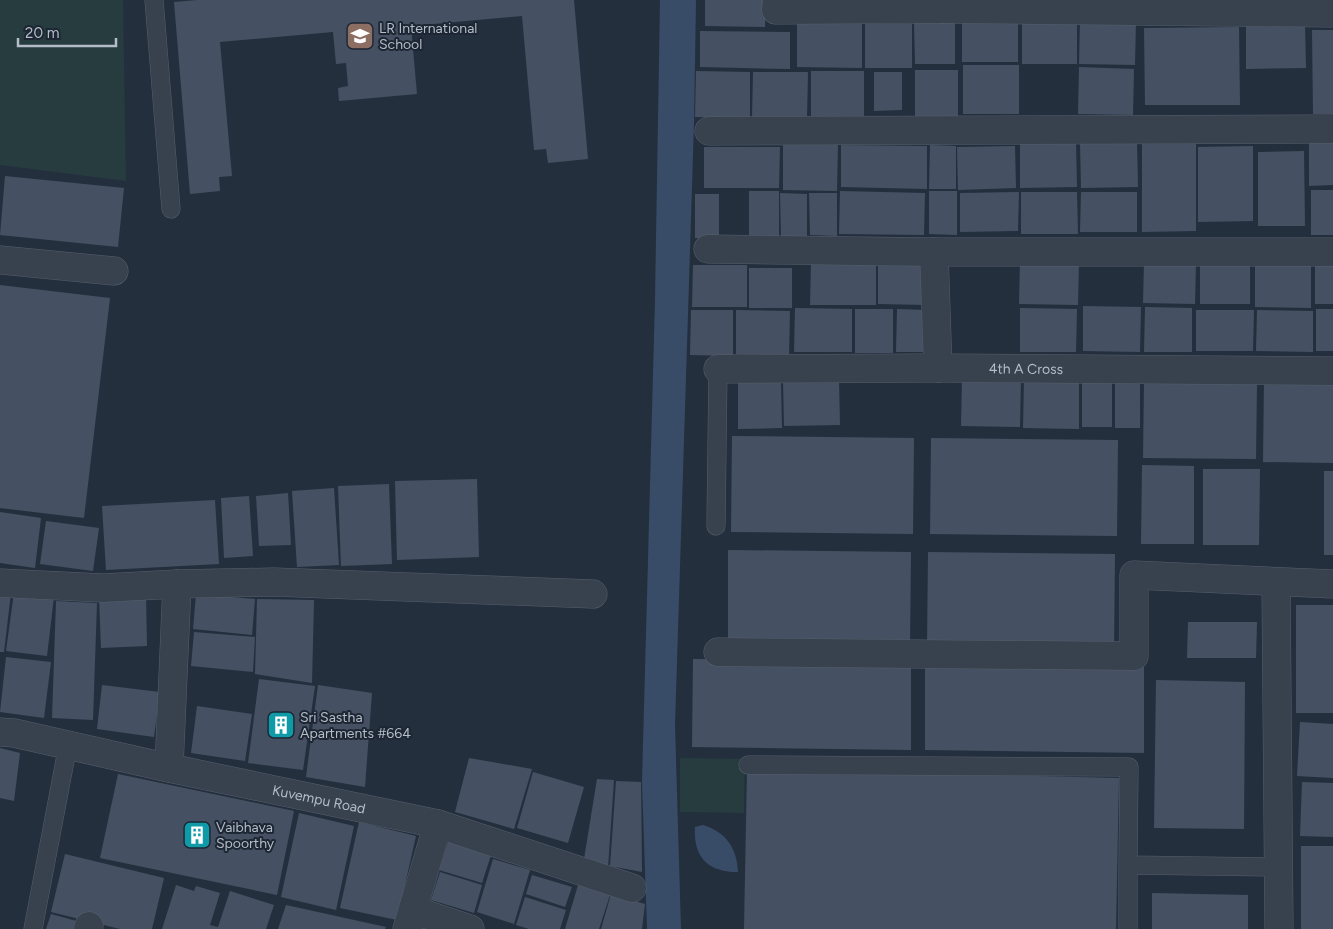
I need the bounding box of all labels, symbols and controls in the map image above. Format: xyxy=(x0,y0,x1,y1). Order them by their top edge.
scale bar xyxy=(18,15,115,47)
place label: LR International School xyxy=(379,20,477,53)
school or university icon: LR International School xyxy=(345,21,375,51)
text: 20 m xyxy=(25,24,59,42)
street label: 4th A Cross xyxy=(989,360,1063,378)
place label: Sri Sastha Apartments #664 xyxy=(300,709,411,742)
building icon: Sri Sastha Apartments #664 xyxy=(266,710,296,740)
street label: Kuvempu Road xyxy=(271,782,367,818)
place label: Vaibhava Spoorthy xyxy=(216,819,275,852)
building icon: Vaibhava Spoorthy xyxy=(182,820,212,850)

